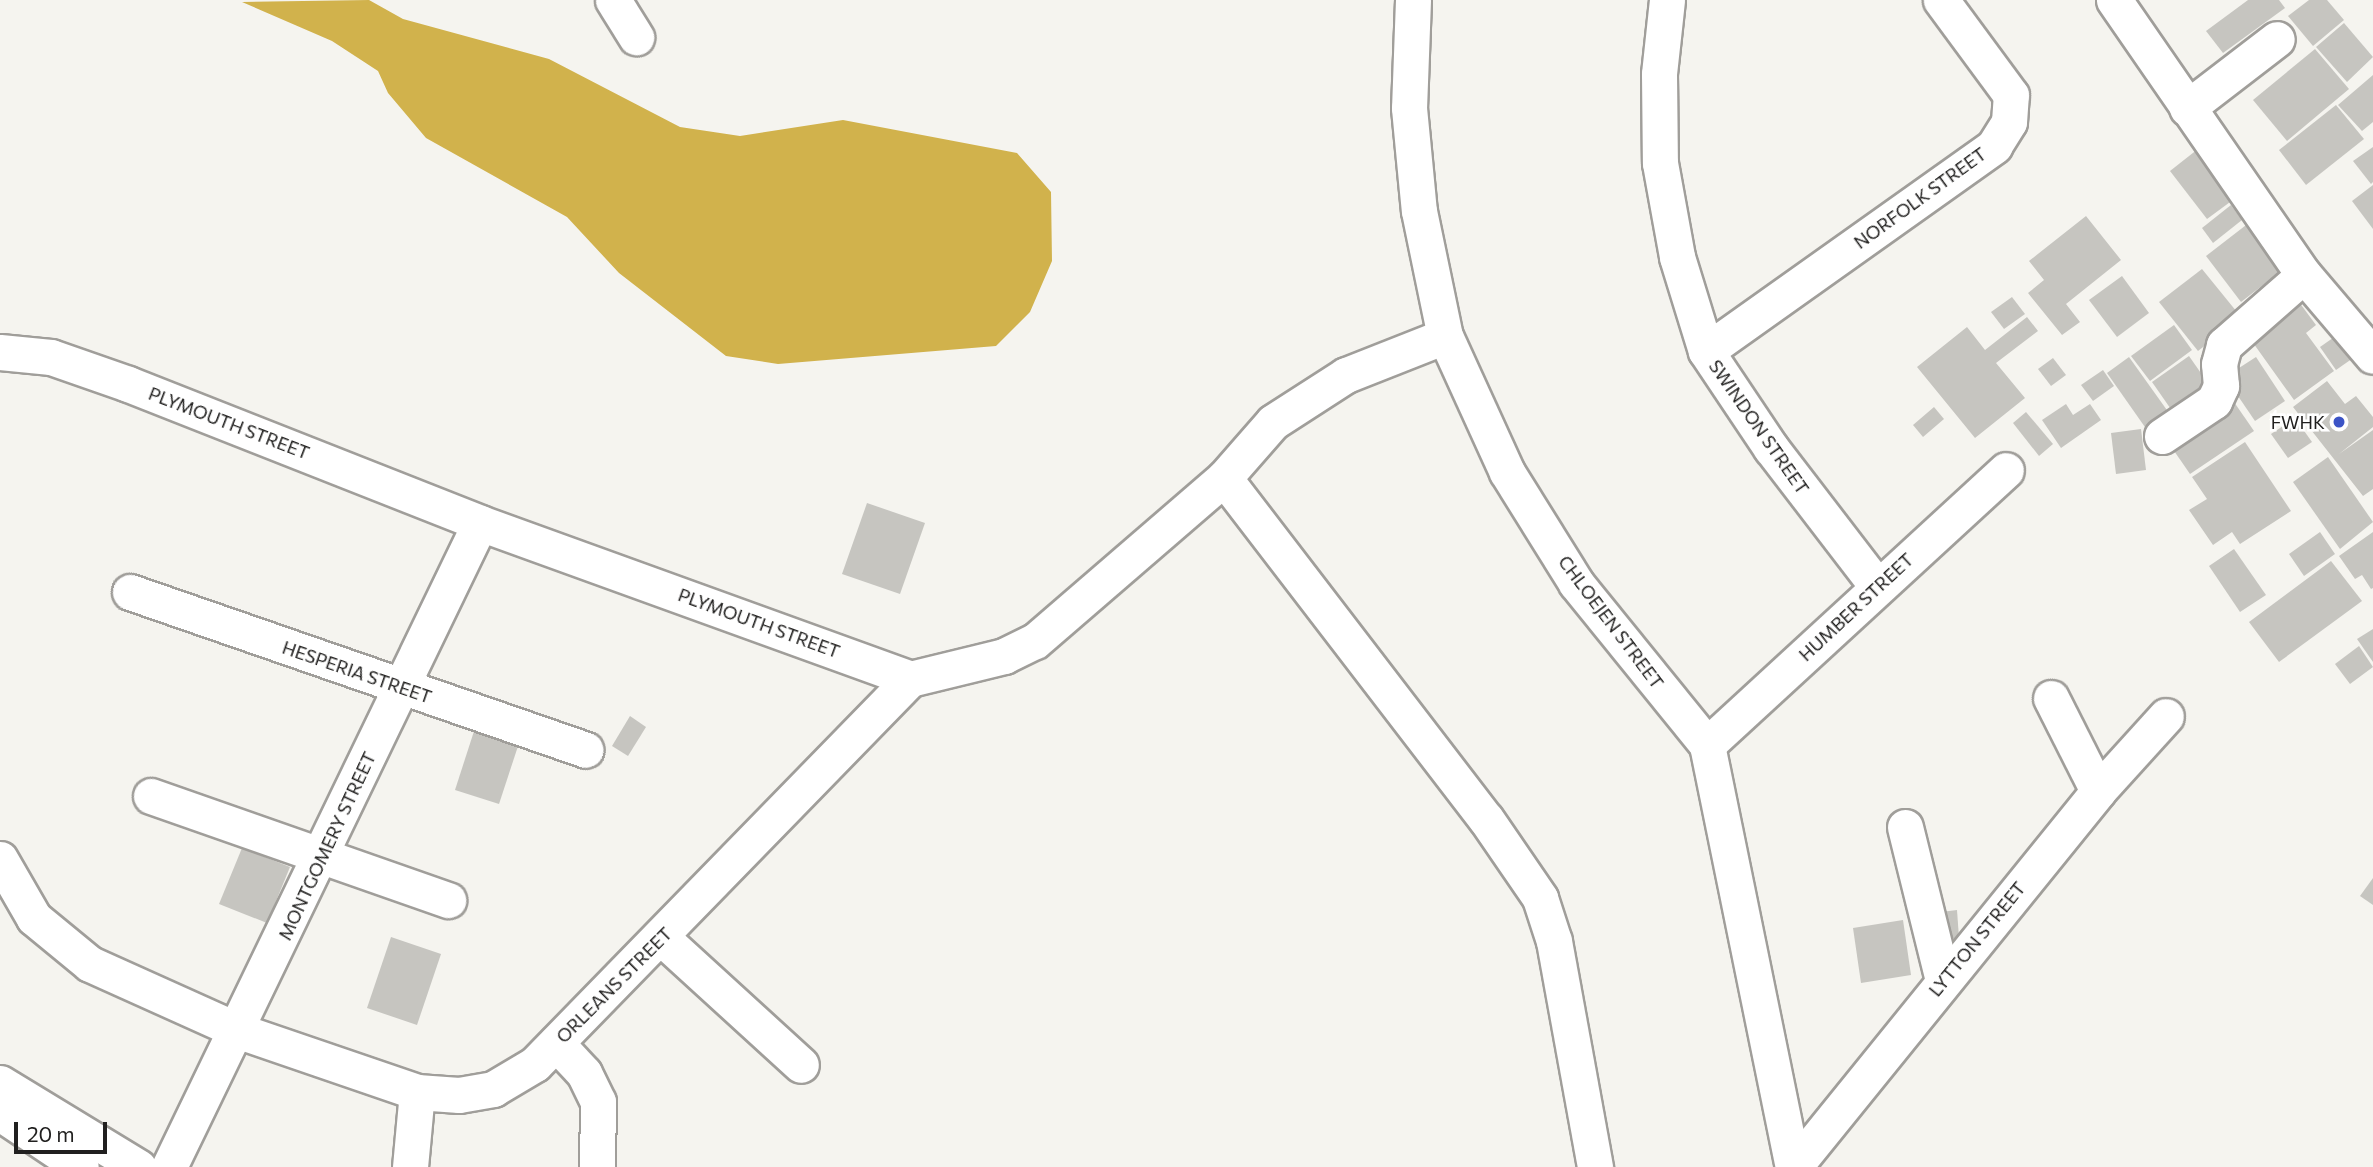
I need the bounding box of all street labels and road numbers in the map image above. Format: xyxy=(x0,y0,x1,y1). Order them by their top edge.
street label: NORFOLK STREET xyxy=(1850,143,1990,253)
street label: SWINDON STREET xyxy=(1705,356,1813,498)
street label: PLYMOUTH STREET xyxy=(146,382,312,464)
street label: HUMBER STREET xyxy=(1794,549,1918,665)
street label: CHLOEJEN STREET xyxy=(1554,551,1668,693)
street label: PLYMOUTH STREET xyxy=(675,584,843,662)
street label: HESPERIA STREET xyxy=(279,636,435,708)
street label: MONTGOMERY STREET xyxy=(274,748,380,944)
street label: LYTTON STREET xyxy=(1924,877,2030,1001)
street label: ORLEANS STREET xyxy=(552,923,676,1047)

